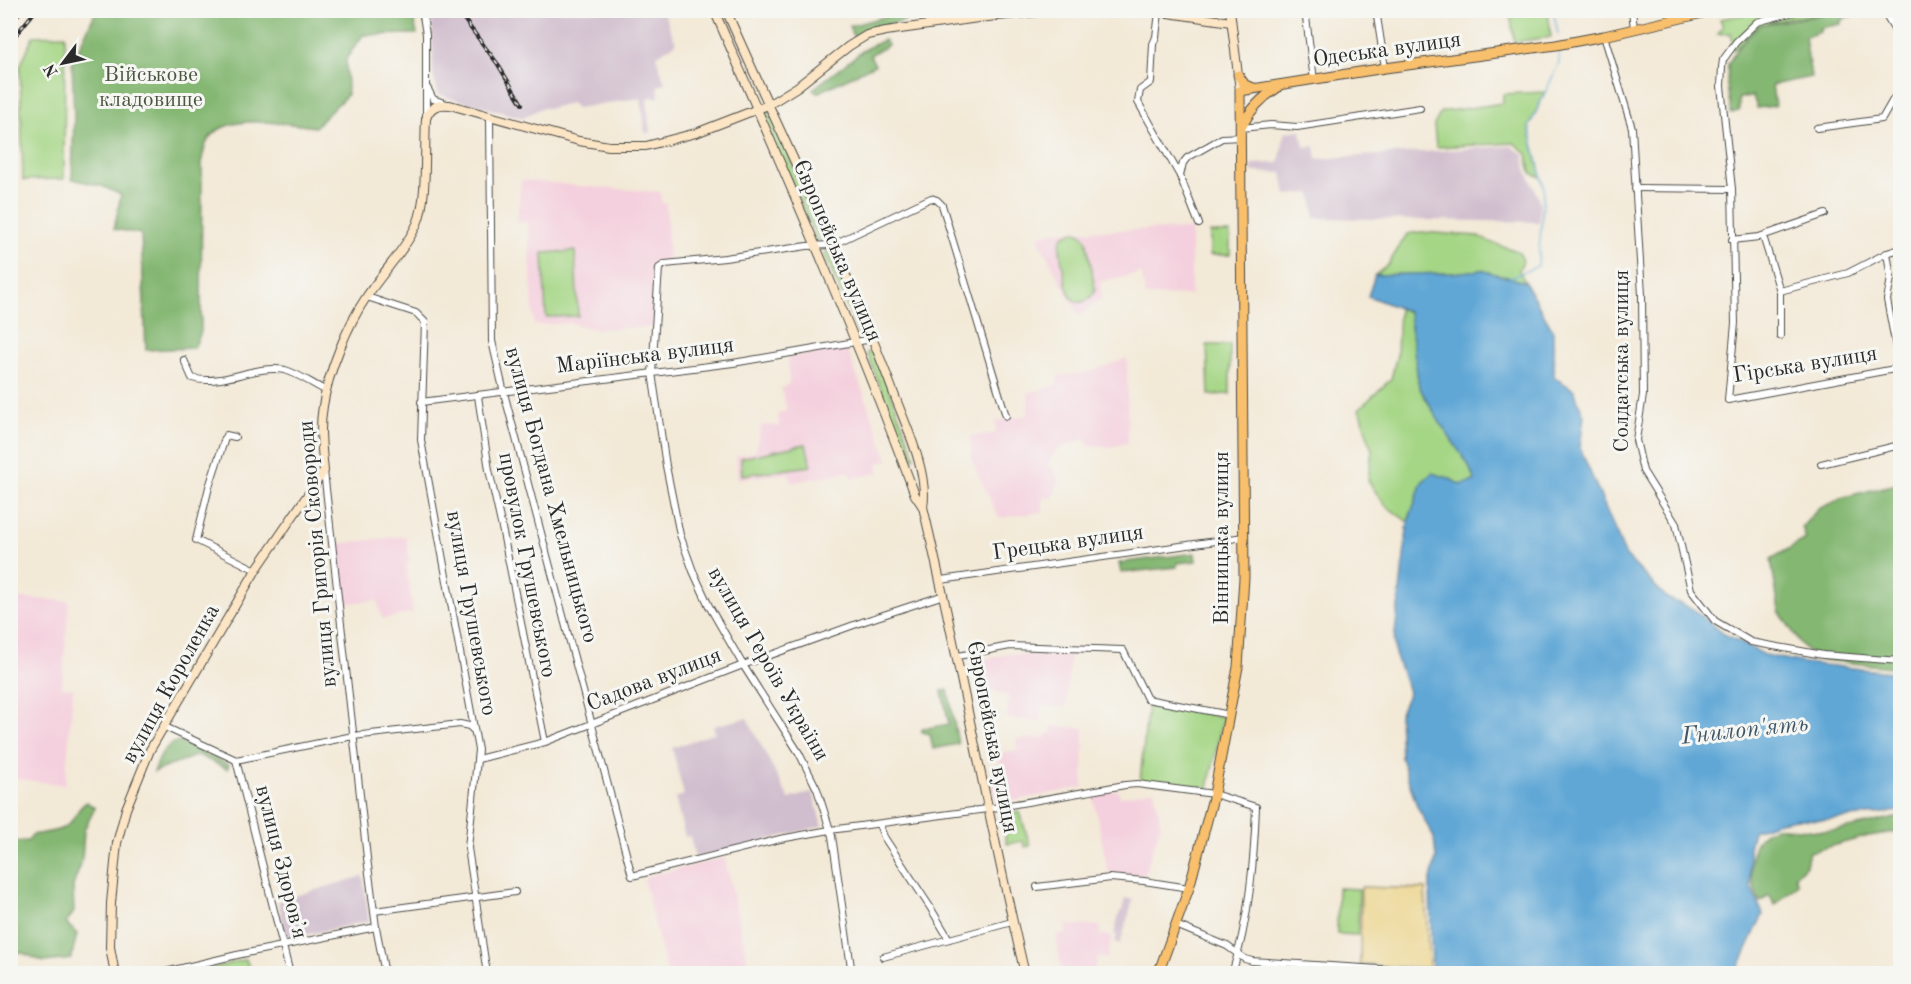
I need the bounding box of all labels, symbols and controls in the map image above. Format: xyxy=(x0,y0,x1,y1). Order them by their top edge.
street label: Одеська вулиця xyxy=(1312,29,1462,71)
north arrow xyxy=(33,33,93,93)
text: N xyxy=(42,60,62,79)
park label: Військове кладовище xyxy=(99,64,203,111)
street label: Європейська вулиця xyxy=(789,157,885,345)
street label: Солдатська вулиця xyxy=(1611,270,1633,452)
street label: Маріїнська вулиця xyxy=(555,334,735,378)
street label: Гірська вулиця xyxy=(1731,343,1879,387)
street label: вулиця Богдана Хмельницького xyxy=(501,345,601,645)
street label: вулиця Григорія Сковороди xyxy=(295,420,341,688)
street label: провулок Грушевського xyxy=(494,451,560,679)
street label: Вінницька вулиця xyxy=(1211,451,1233,625)
street label: вулиця Грушевського xyxy=(442,509,500,717)
street label: Грецька вулиця xyxy=(991,521,1145,565)
street label: вулиця Героїв України xyxy=(703,563,833,765)
street label: вулиця Короленка xyxy=(118,601,224,767)
street label: Європейська вулиця xyxy=(963,639,1021,835)
street label: Садова вулиця xyxy=(584,644,724,716)
water label: Гнилоп'ять xyxy=(1679,712,1810,750)
street label: вулиця Здоровʼя xyxy=(251,783,311,941)

